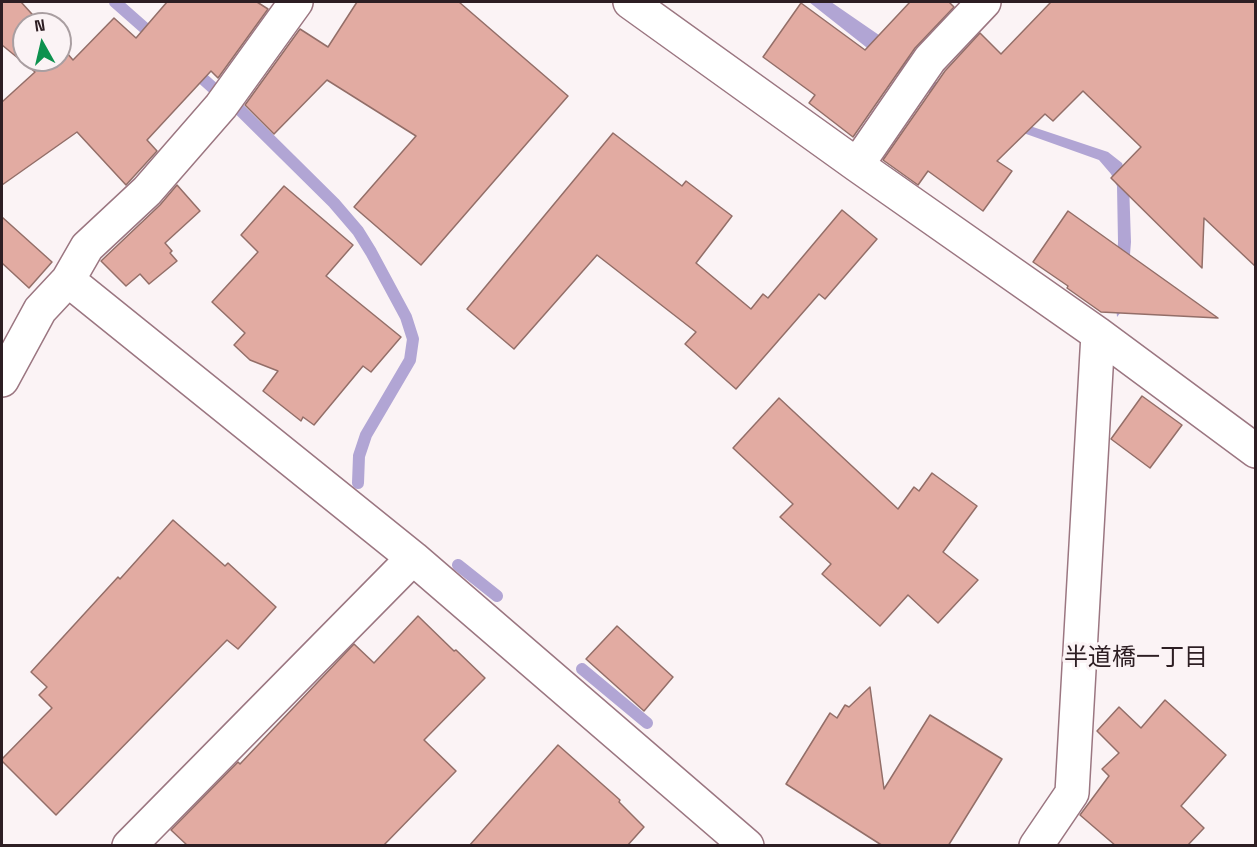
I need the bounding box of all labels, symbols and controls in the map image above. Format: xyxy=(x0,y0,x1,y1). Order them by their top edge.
north arrow xyxy=(12,12,72,72)
text: N xyxy=(33,15,46,37)
district label: 半道橋一丁目 xyxy=(1064,644,1208,672)

